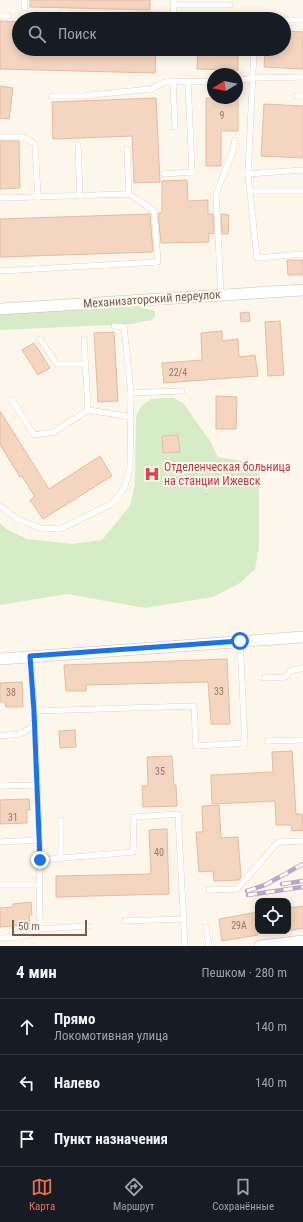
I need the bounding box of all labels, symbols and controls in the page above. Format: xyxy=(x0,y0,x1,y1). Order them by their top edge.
search box xyxy=(12,12,291,56)
icon: search xyxy=(26,23,48,45)
text: Поиск xyxy=(58,25,97,43)
north arrow xyxy=(207,68,243,104)
house number: 9 xyxy=(220,110,225,121)
street label: Механизаторский переулок xyxy=(83,287,221,311)
house number: 22/4 xyxy=(169,367,187,378)
place label: Отделенческая больница на станции Ижевск xyxy=(164,460,291,488)
hospital icon: Отделенческая больница на станции Ижевск xyxy=(143,465,161,483)
route start xyxy=(231,632,249,650)
house number: 33 xyxy=(214,686,224,697)
house number: 38 xyxy=(6,687,16,698)
house number: 35 xyxy=(155,766,165,777)
house number: 31 xyxy=(8,812,18,823)
house number: 40 xyxy=(154,847,164,858)
route end xyxy=(31,851,49,869)
map controls xyxy=(255,898,291,934)
button: locate xyxy=(255,898,291,934)
scale bar xyxy=(12,918,87,937)
text: 50 m xyxy=(18,920,40,933)
house number: 29А xyxy=(231,920,247,931)
text: 4 мин xyxy=(16,962,57,982)
text: Пешком · 280 m xyxy=(201,965,287,980)
text: Прямо xyxy=(54,1010,95,1028)
icon: ahead xyxy=(16,1016,38,1038)
text: 140 m xyxy=(255,1019,287,1034)
text: Локомотивная улица xyxy=(54,1028,168,1043)
icon: left xyxy=(16,1072,38,1094)
text: Налево xyxy=(54,1074,100,1092)
text: 140 m xyxy=(255,1075,287,1090)
icon: arrive xyxy=(16,1128,38,1150)
text: Пункт назначения xyxy=(54,1130,168,1148)
tab: Карта xyxy=(29,1176,55,1213)
tab: Маршрут xyxy=(113,1176,154,1213)
tab: Сохранённые xyxy=(212,1176,274,1213)

